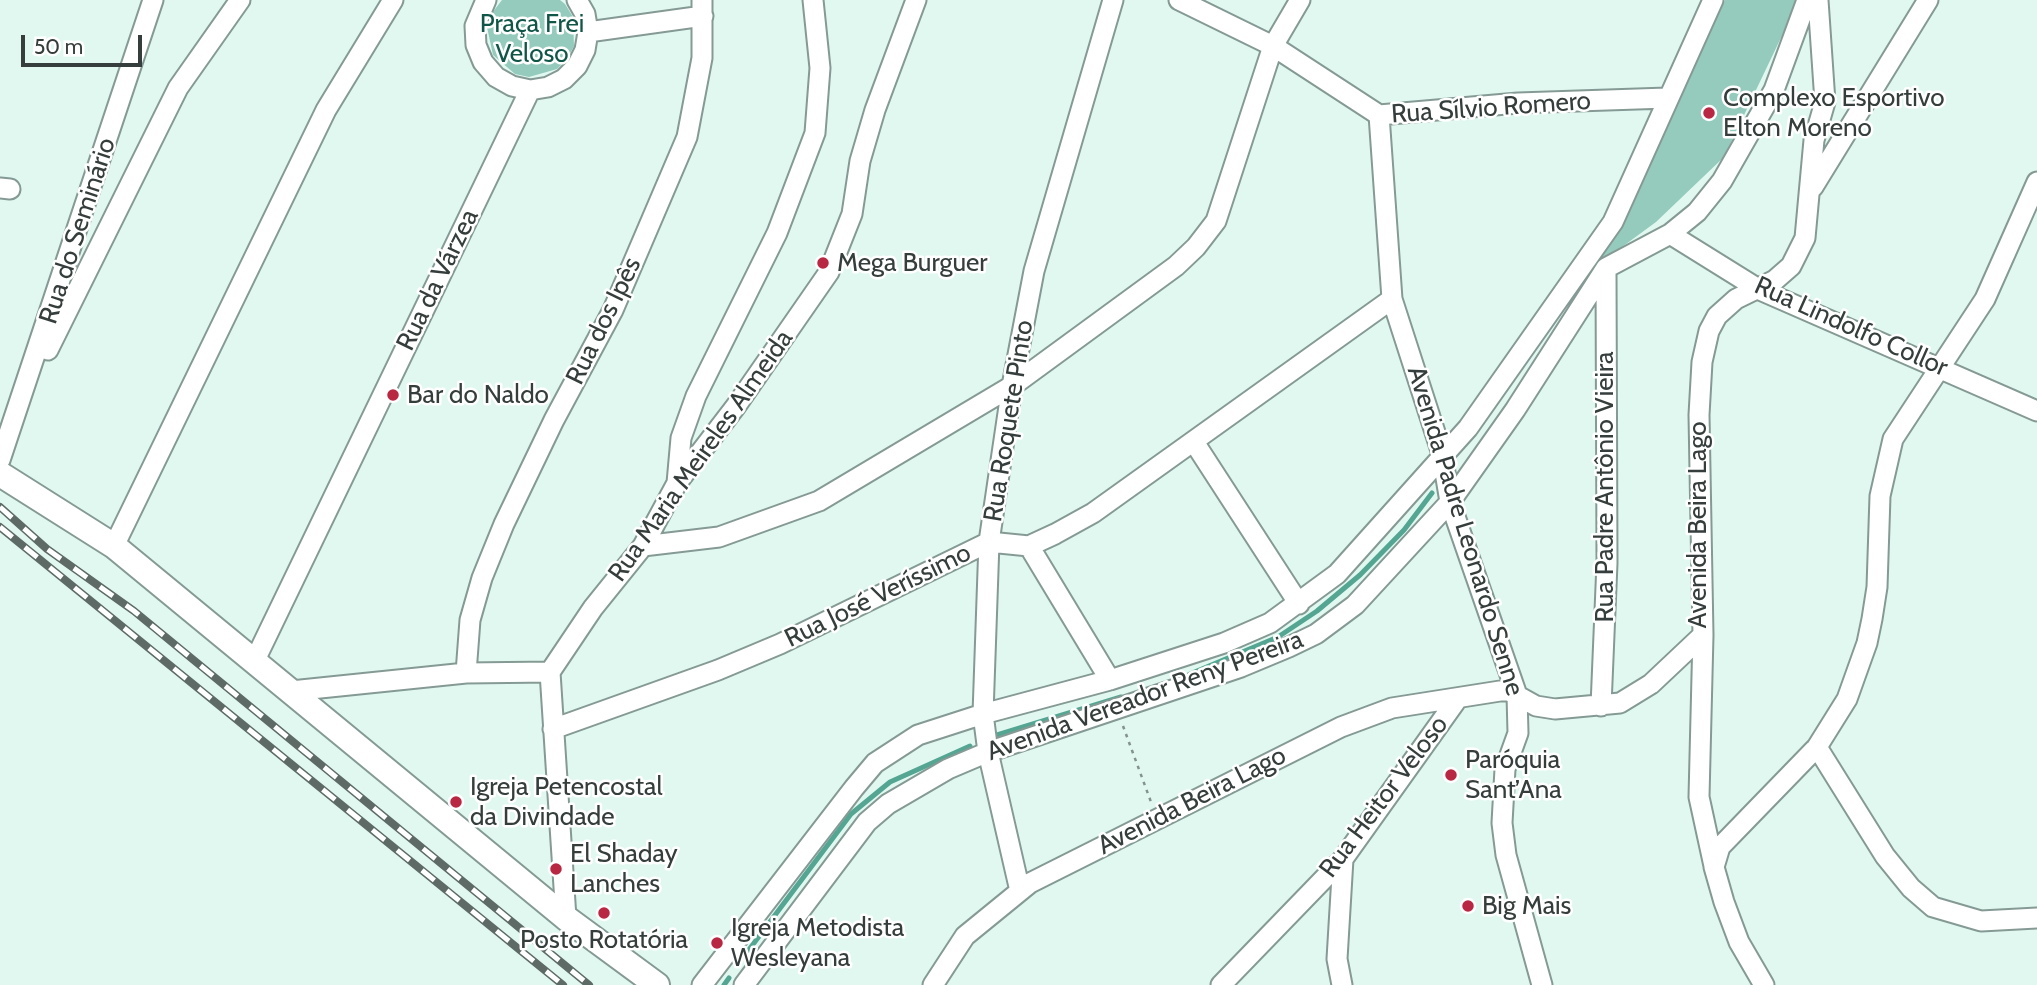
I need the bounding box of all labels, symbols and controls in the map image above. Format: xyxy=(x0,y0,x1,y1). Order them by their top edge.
park label: Praça Frei Veloso xyxy=(480,8,584,70)
scale bar xyxy=(24,21,145,65)
text: 50 m xyxy=(34,34,83,59)
place label: Complexo Esportivo Elton Moreno xyxy=(1723,82,1945,144)
street label: Rua Sílvio Romero xyxy=(1390,85,1592,131)
marker: Complexo Esportivo Elton Moreno xyxy=(1701,105,1717,121)
street label: Rua do Seminário xyxy=(33,134,123,328)
street label: Rua da Várzea xyxy=(390,204,486,356)
place label: Mega Burguer xyxy=(837,247,988,279)
street label: Rua dos Ipês xyxy=(560,252,648,390)
marker: Mega Burguer xyxy=(815,255,831,271)
street label: Rua Lindolfo Collor xyxy=(1749,270,1953,384)
street label: Rua Roquete Pinto xyxy=(978,318,1040,524)
street label: Rua Maria Meireles Almeida xyxy=(602,324,800,588)
street label: Rua Padre Antônio Vieira xyxy=(1589,351,1621,623)
street label: Avenida Padre Leonardo Senne xyxy=(1400,362,1530,700)
place label: Bar do Naldo xyxy=(407,379,549,411)
marker: Bar do Naldo xyxy=(385,387,401,403)
street label: Avenida Beira Lago xyxy=(1682,421,1714,629)
street label: Rua José Veríssimo xyxy=(780,537,976,655)
street label: Avenida Vereador Reny Pereira xyxy=(982,624,1308,768)
street label: Rua Heitor Veloso xyxy=(1313,710,1455,884)
street label: Avenida Beira Lago xyxy=(1093,740,1291,862)
place label: Paróquia Sant’Ana xyxy=(1465,744,1562,806)
marker: Paróquia Sant’Ana xyxy=(1443,767,1459,783)
place label: Igreja Petencostal da Divindade xyxy=(470,771,663,832)
marker: Igreja Petencostal da Divindade xyxy=(448,794,464,810)
place label: El Shaday Lanches xyxy=(570,838,678,900)
marker: El Shaday Lanches xyxy=(548,861,564,877)
place label: Big Mais xyxy=(1482,890,1571,922)
marker: Big Mais xyxy=(1460,898,1476,914)
marker: Posto Rotatória xyxy=(596,905,612,921)
place label: Igreja Metodista Wesleyana xyxy=(731,912,904,974)
place label: Posto Rotatória xyxy=(520,924,688,956)
marker: Igreja Metodista Wesleyana xyxy=(709,935,725,951)

